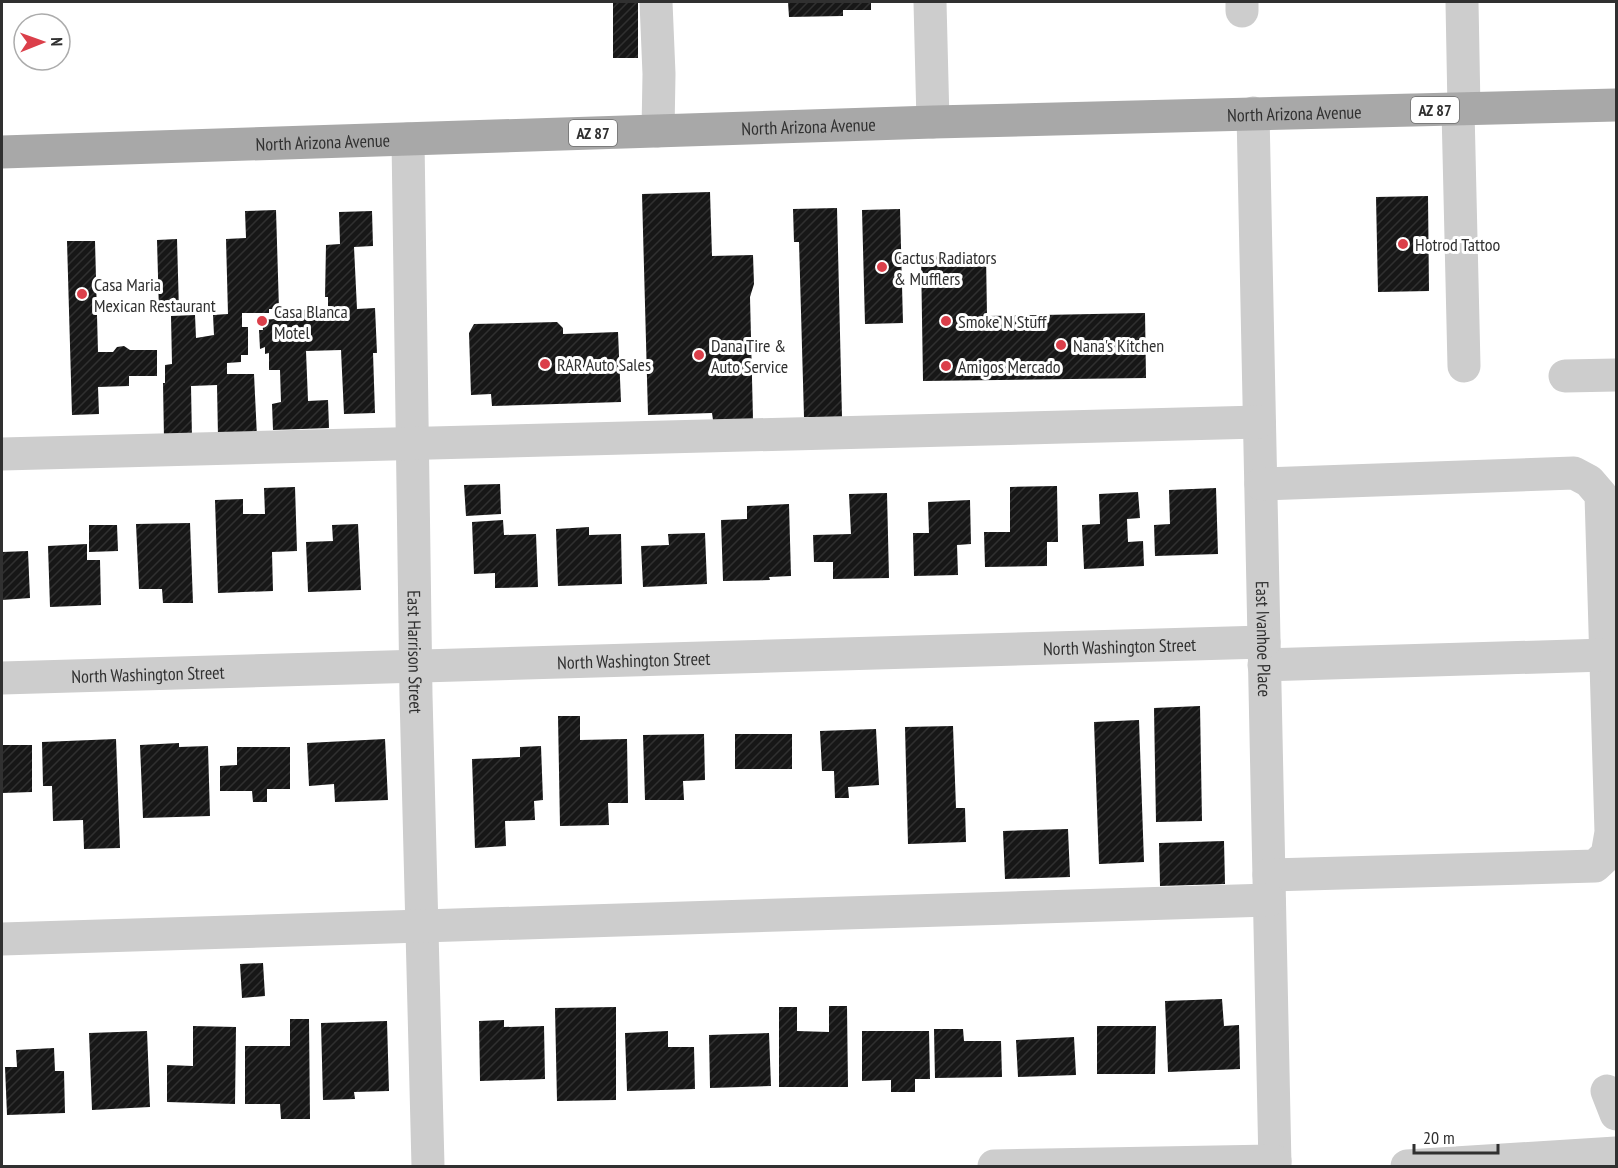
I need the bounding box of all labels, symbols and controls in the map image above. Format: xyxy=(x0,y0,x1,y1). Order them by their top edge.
north arrow xyxy=(12,12,72,72)
text: N xyxy=(47,37,67,46)
road number: AZ 87 xyxy=(1411,97,1459,123)
street label: North Arizona Avenue xyxy=(1227,100,1362,126)
street label: North Arizona Avenue xyxy=(741,112,876,140)
road number: AZ 87 xyxy=(569,120,617,146)
street label: North Arizona Avenue xyxy=(255,128,390,155)
place label: Hotrod Tattoo xyxy=(1415,233,1500,256)
marker: Hotrod Tattoo xyxy=(1396,237,1410,251)
place label: Cactus Radiators & Mufflers xyxy=(894,246,997,290)
marker: Cactus Radiators & Mufflers xyxy=(875,260,889,274)
place label: Casa Maria Mexican Restaurant xyxy=(94,273,216,317)
marker: Casa Maria Mexican Restaurant xyxy=(75,287,89,301)
place label: Casa Blanca Motel xyxy=(274,300,348,344)
place label: Smoke N Stuff xyxy=(958,310,1048,333)
marker: Casa Blanca Motel xyxy=(255,314,269,328)
marker: Smoke N Stuff xyxy=(939,314,953,328)
place label: Dana Tire & Auto Service xyxy=(711,334,788,378)
place label: Nana's Kitchen xyxy=(1073,334,1164,357)
marker: Nana's Kitchen xyxy=(1054,338,1068,352)
marker: Dana Tire & Auto Service xyxy=(692,348,706,362)
place label: RAR Auto Sales xyxy=(557,353,651,376)
place label: Amigos Mercado xyxy=(958,355,1061,378)
marker: RAR Auto Sales xyxy=(538,357,552,371)
marker: Amigos Mercado xyxy=(939,359,953,373)
street label: East Ivanhoe Place xyxy=(1251,581,1277,697)
street label: East Harrison Street xyxy=(403,590,428,714)
street label: North Washington Street xyxy=(1043,632,1196,660)
street label: North Washington Street xyxy=(557,646,711,674)
street label: North Washington Street xyxy=(71,660,225,688)
scale bar xyxy=(1414,1117,1498,1155)
text: 20 m xyxy=(1423,1126,1455,1149)

